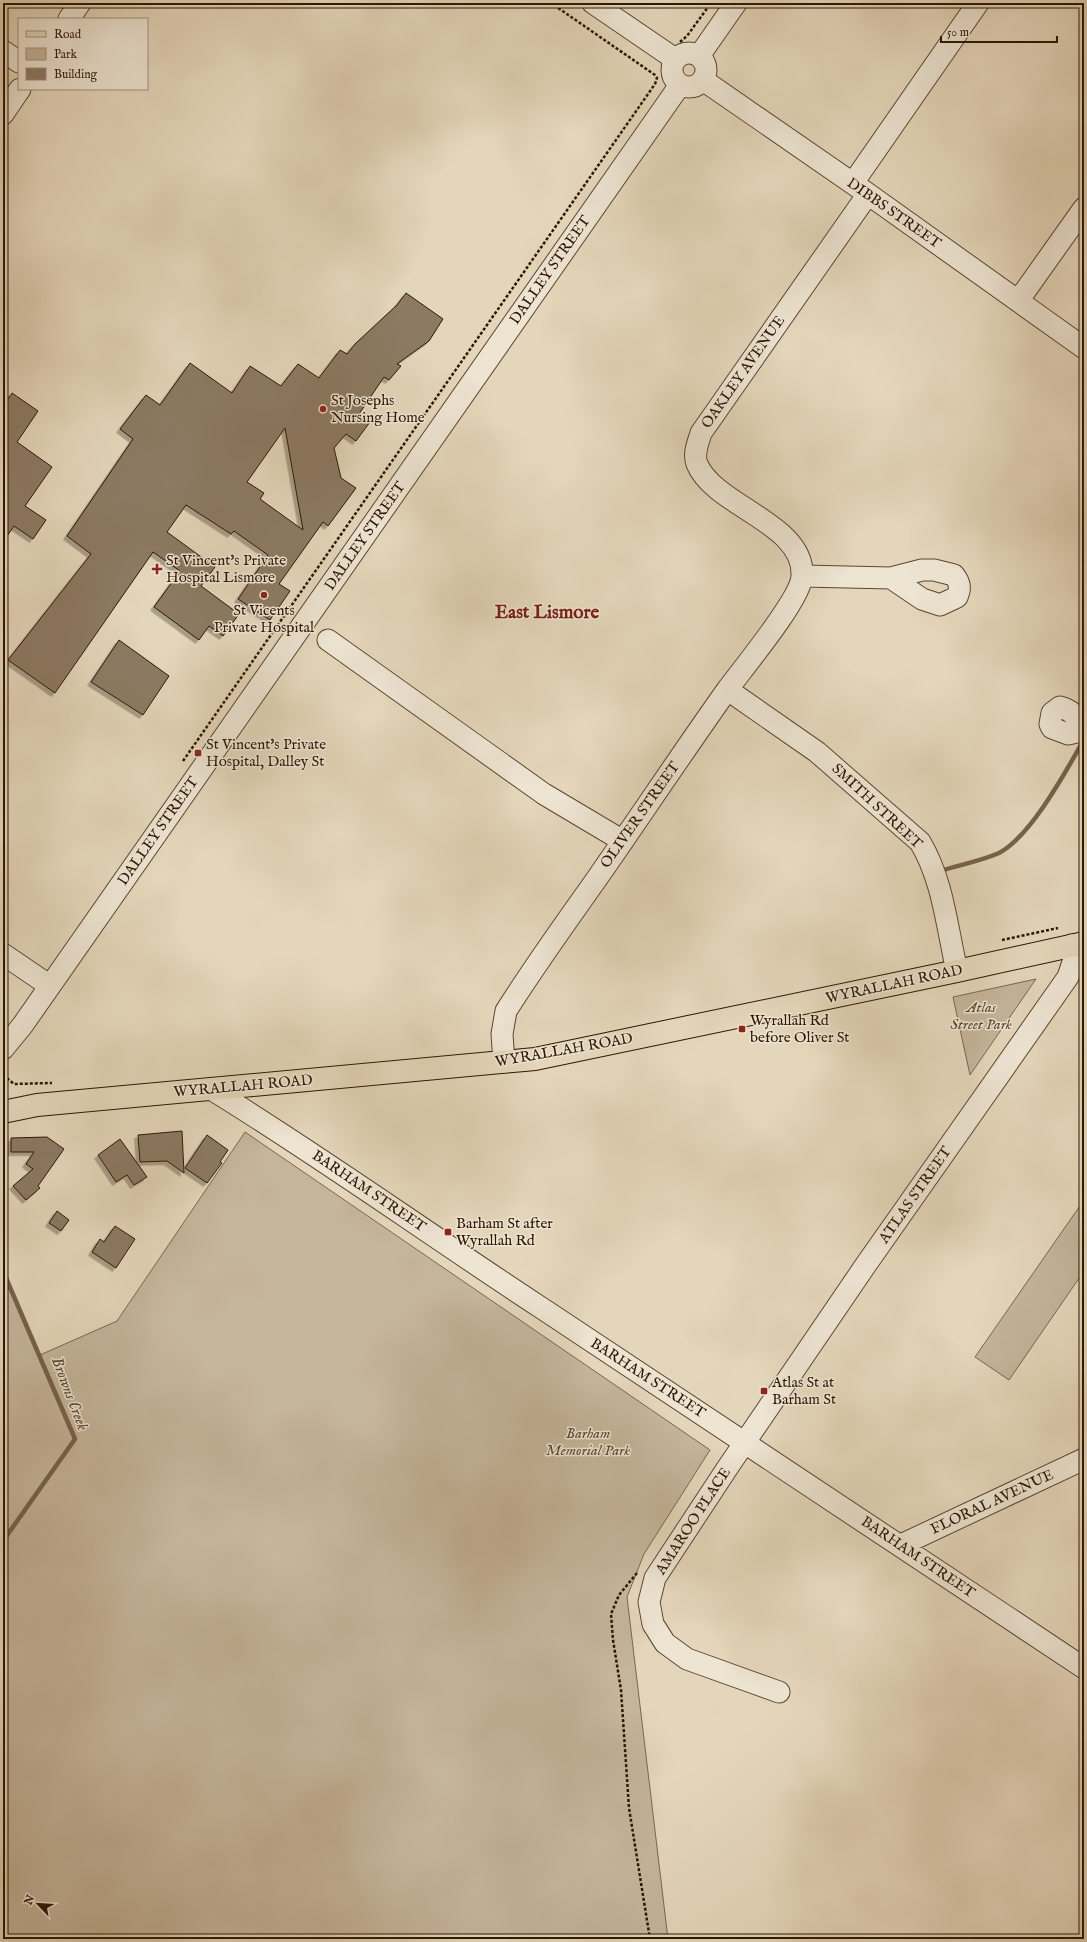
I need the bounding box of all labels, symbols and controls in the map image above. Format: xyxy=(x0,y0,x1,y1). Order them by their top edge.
legend xyxy=(18,18,148,90)
scale bar xyxy=(941,18,1057,44)
text: 50 m xyxy=(947,25,969,40)
text: Road xyxy=(54,27,82,42)
text: Park xyxy=(54,47,77,62)
text: Building xyxy=(54,67,98,82)
street label: DIBBS STREET xyxy=(843,173,945,253)
street label: DALLEY STREET xyxy=(505,212,595,328)
street label: OAKLEY AVENUE xyxy=(697,312,789,432)
place label: St Josephs Nursing Home xyxy=(331,391,425,427)
marker: St Josephs Nursing Home xyxy=(318,404,328,414)
street label: DALLEY STREET xyxy=(320,478,410,594)
place label: St Vincent's Private Hospital Lismore xyxy=(166,551,286,587)
marker: St Vincent's Private Hospital Lismore xyxy=(151,563,163,575)
marker: St Vicents Private Hospital xyxy=(259,590,269,600)
place label: St Vicents Private Hospital xyxy=(214,601,315,637)
district label: East Lismore xyxy=(495,601,600,625)
place label: St Vincent's Private Hospital, Dalley St xyxy=(206,735,326,771)
marker: St Vincent's Private Hospital, Dalley St xyxy=(193,748,203,758)
street label: OLIVER STREET xyxy=(596,758,684,872)
street label: SMITH STREET xyxy=(828,759,926,853)
street label: DALLEY STREET xyxy=(113,773,203,889)
street label: WYRALLAH ROAD xyxy=(824,960,964,1008)
park label: Atlas Street Park xyxy=(950,998,1012,1034)
place label: Wyrallah Rd before Oliver St xyxy=(750,1011,850,1047)
marker: Wyrallah Rd before Oliver St xyxy=(737,1024,747,1034)
street label: WYRALLAH ROAD xyxy=(494,1029,634,1071)
street label: WYRALLAH ROAD xyxy=(173,1070,313,1102)
street label: ATLAS STREET xyxy=(874,1143,956,1248)
street label: BARHAM STREET xyxy=(308,1146,430,1236)
place label: Barham St after Wyrallah Rd xyxy=(456,1214,553,1250)
marker: Barham St after Wyrallah Rd xyxy=(443,1227,453,1237)
street label: BARHAM STREET xyxy=(587,1334,709,1422)
water label: Browns Creek xyxy=(46,1354,92,1434)
place label: Atlas St at Barham St xyxy=(771,1373,836,1409)
marker: Atlas St at Barham St xyxy=(759,1386,769,1396)
park label: Barham Memorial Park xyxy=(546,1424,630,1460)
street label: AMAROO PLACE xyxy=(651,1464,735,1579)
street label: FLORAL AVENUE xyxy=(927,1465,1057,1539)
street label: BARHAM STREET xyxy=(857,1512,979,1602)
north arrow xyxy=(18,1884,58,1924)
text: N xyxy=(21,1892,38,1908)

